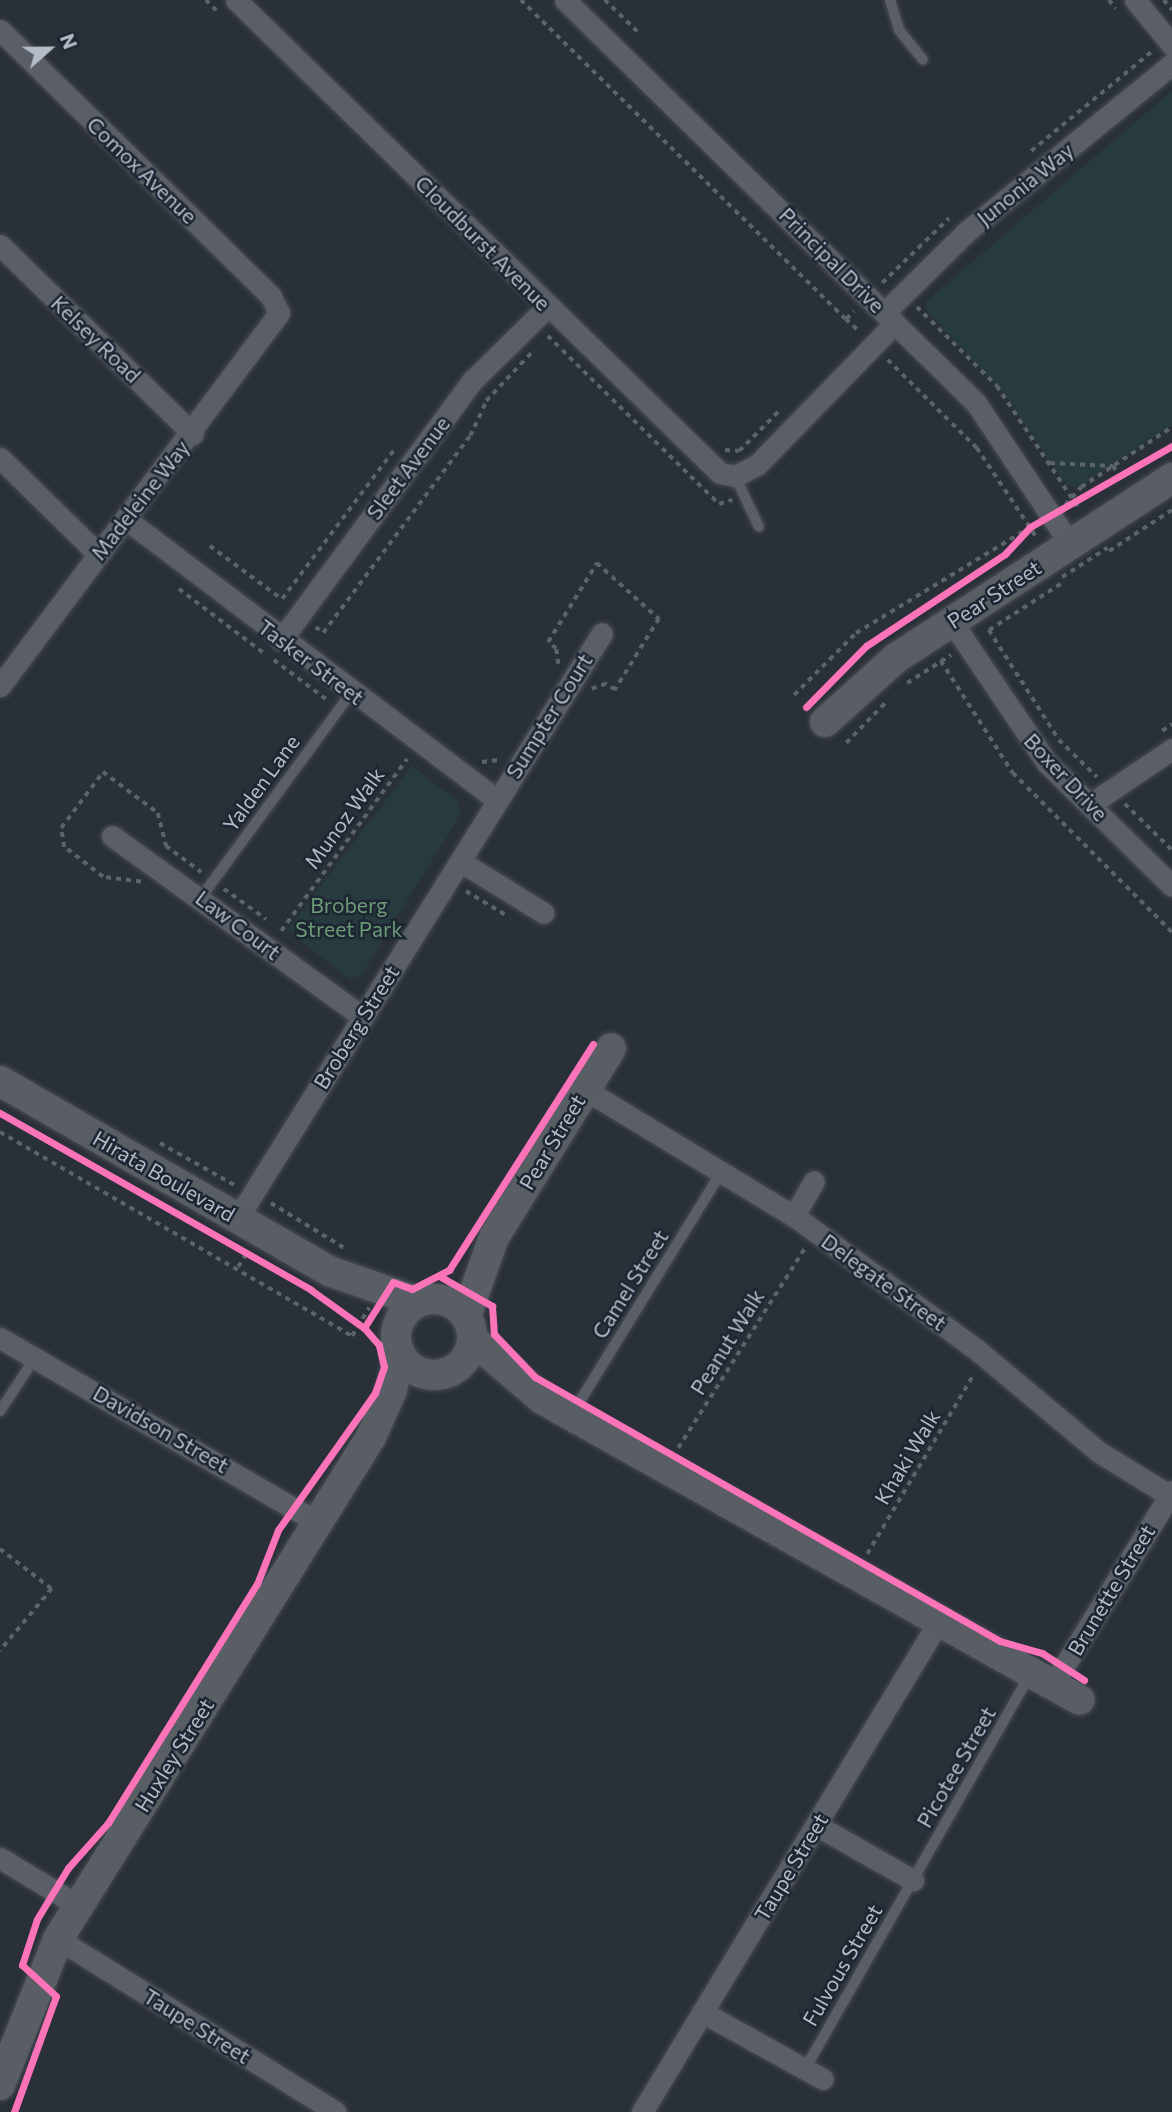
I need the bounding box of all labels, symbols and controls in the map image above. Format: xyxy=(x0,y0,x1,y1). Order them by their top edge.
north arrow xyxy=(14,14,84,84)
text: N xyxy=(56,31,82,52)
street label: Comox Avenue xyxy=(82,111,202,229)
street label: Junonia Way xyxy=(972,137,1078,231)
street label: Cloudburst Avenue xyxy=(410,170,556,316)
street label: Principal Drive xyxy=(774,202,890,318)
street label: Kelsey Road xyxy=(46,290,146,388)
street label: Sleet Avenue xyxy=(361,412,455,524)
street label: Madeleine Way xyxy=(85,435,195,565)
street label: Pear Street xyxy=(942,554,1046,634)
street label: Tasker Street xyxy=(253,614,369,710)
street label: Sumpter Court xyxy=(501,649,597,783)
street label: Boxer Drive xyxy=(1019,728,1113,826)
street label: Yalden Lane xyxy=(218,730,304,836)
street label: Munoz Walk xyxy=(299,763,389,873)
street label: Law Court xyxy=(191,885,285,965)
park label: Broberg Street Park xyxy=(295,892,403,942)
street label: Broberg Street xyxy=(308,961,404,1093)
street label: Pear Street xyxy=(514,1090,590,1194)
street label: Hirata Boulevard xyxy=(89,1125,239,1227)
street label: Camel Street xyxy=(587,1225,673,1343)
street label: Delegate Street xyxy=(817,1228,951,1336)
street label: Peanut Walk xyxy=(685,1285,769,1399)
street label: Davidson Street xyxy=(89,1380,233,1478)
street label: Khaki Walk xyxy=(869,1405,945,1509)
street label: Brunette Street xyxy=(1062,1520,1160,1660)
street label: Huxley Street xyxy=(129,1694,219,1816)
street label: Picotee Street xyxy=(911,1702,1001,1832)
street label: Taupe Street xyxy=(749,1809,833,1925)
street label: Fulvous Street xyxy=(797,1900,887,2030)
street label: Taupe Street xyxy=(139,1983,255,2069)

